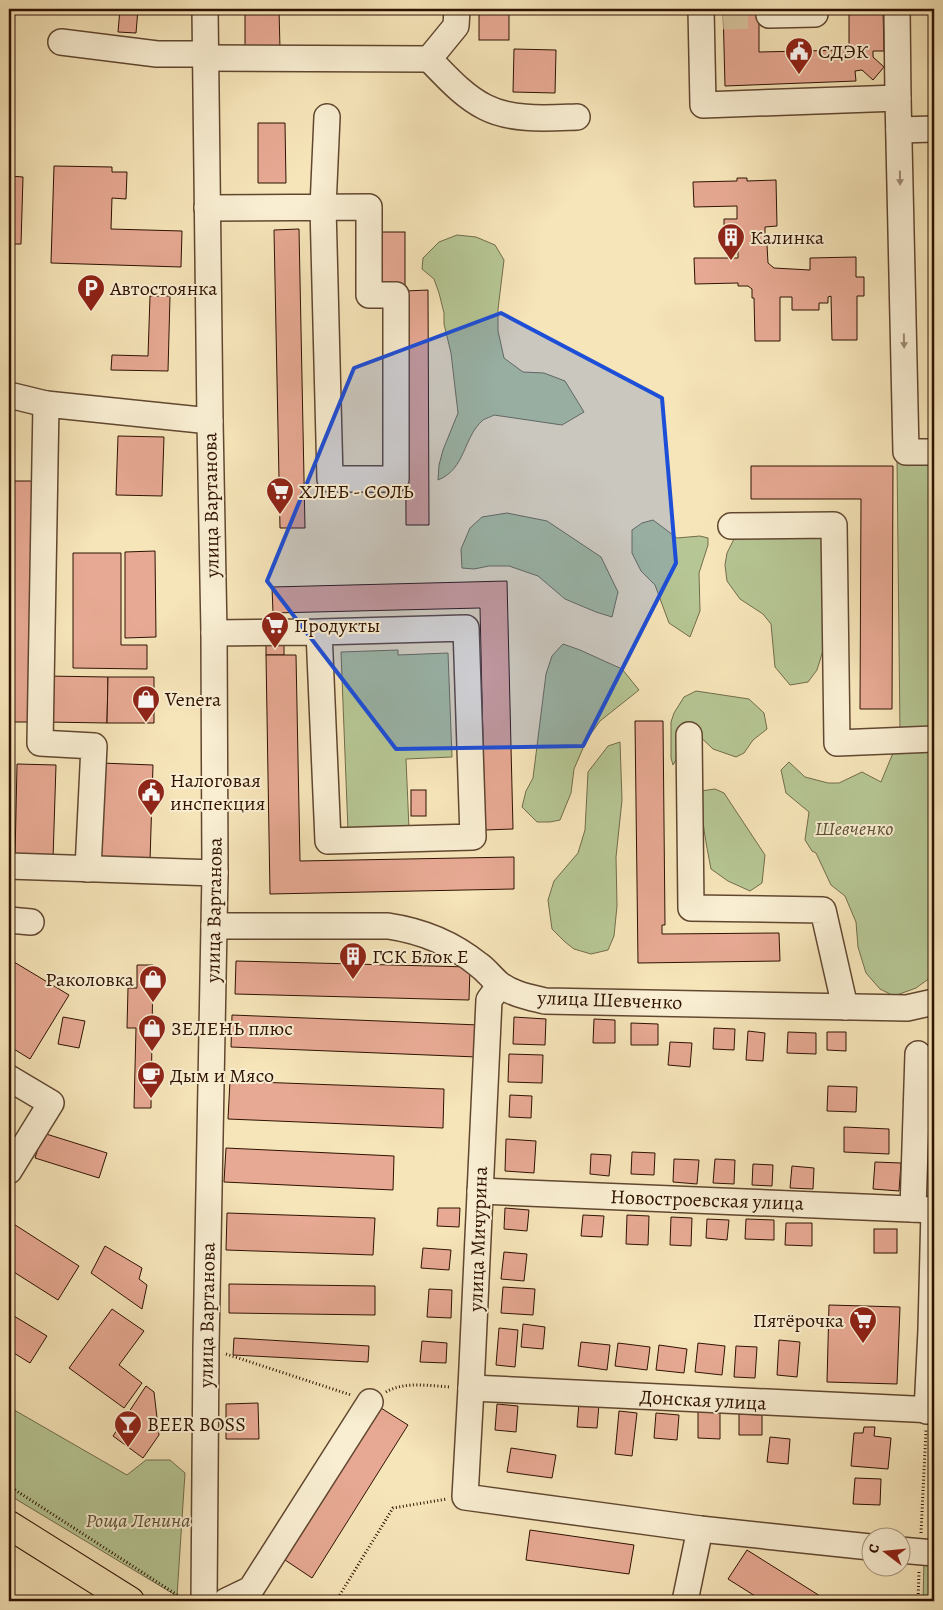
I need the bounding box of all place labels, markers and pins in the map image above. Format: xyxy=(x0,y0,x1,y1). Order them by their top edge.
public building icon: СДЭК xyxy=(784,36,814,75)
place label: СДЭК xyxy=(818,38,869,65)
building icon: Калинка xyxy=(716,222,746,261)
place label: Калинка xyxy=(750,224,825,251)
parking icon: Автостоянка xyxy=(76,273,106,312)
place label: Автостоянка xyxy=(109,275,218,302)
supermarket icon: ХЛЕБ - СОЛЬ xyxy=(265,476,295,515)
place label: ХЛЕБ - СОЛЬ xyxy=(299,478,414,505)
supermarket icon: Продукты xyxy=(260,610,290,649)
place label: Продукты xyxy=(294,612,380,639)
shop icon: Venera xyxy=(131,684,161,723)
place label: Venera xyxy=(164,686,222,713)
place label: Налоговая инспекция xyxy=(170,767,265,817)
public building icon: Налоговая инспекция xyxy=(136,777,166,816)
building icon: ГСК Блок Е xyxy=(338,941,368,980)
place label: ГСК Блок Е xyxy=(372,943,469,970)
shop icon: Раколовка xyxy=(138,964,168,1003)
place label: Раколовка xyxy=(45,966,135,993)
shop icon: ЗЕЛЕНЬ плюс xyxy=(137,1013,167,1052)
place label: ЗЕЛЕНЬ плюс xyxy=(171,1015,293,1042)
cafe icon: Дым и Мясо xyxy=(136,1060,166,1099)
place label: Дым и Мясо xyxy=(170,1062,274,1089)
supermarket icon: Пятёрочка xyxy=(848,1305,878,1344)
place label: Пятёрочка xyxy=(753,1307,845,1334)
bar icon: BEER BOSS xyxy=(113,1409,143,1448)
place label: BEER BOSS xyxy=(147,1411,246,1438)

